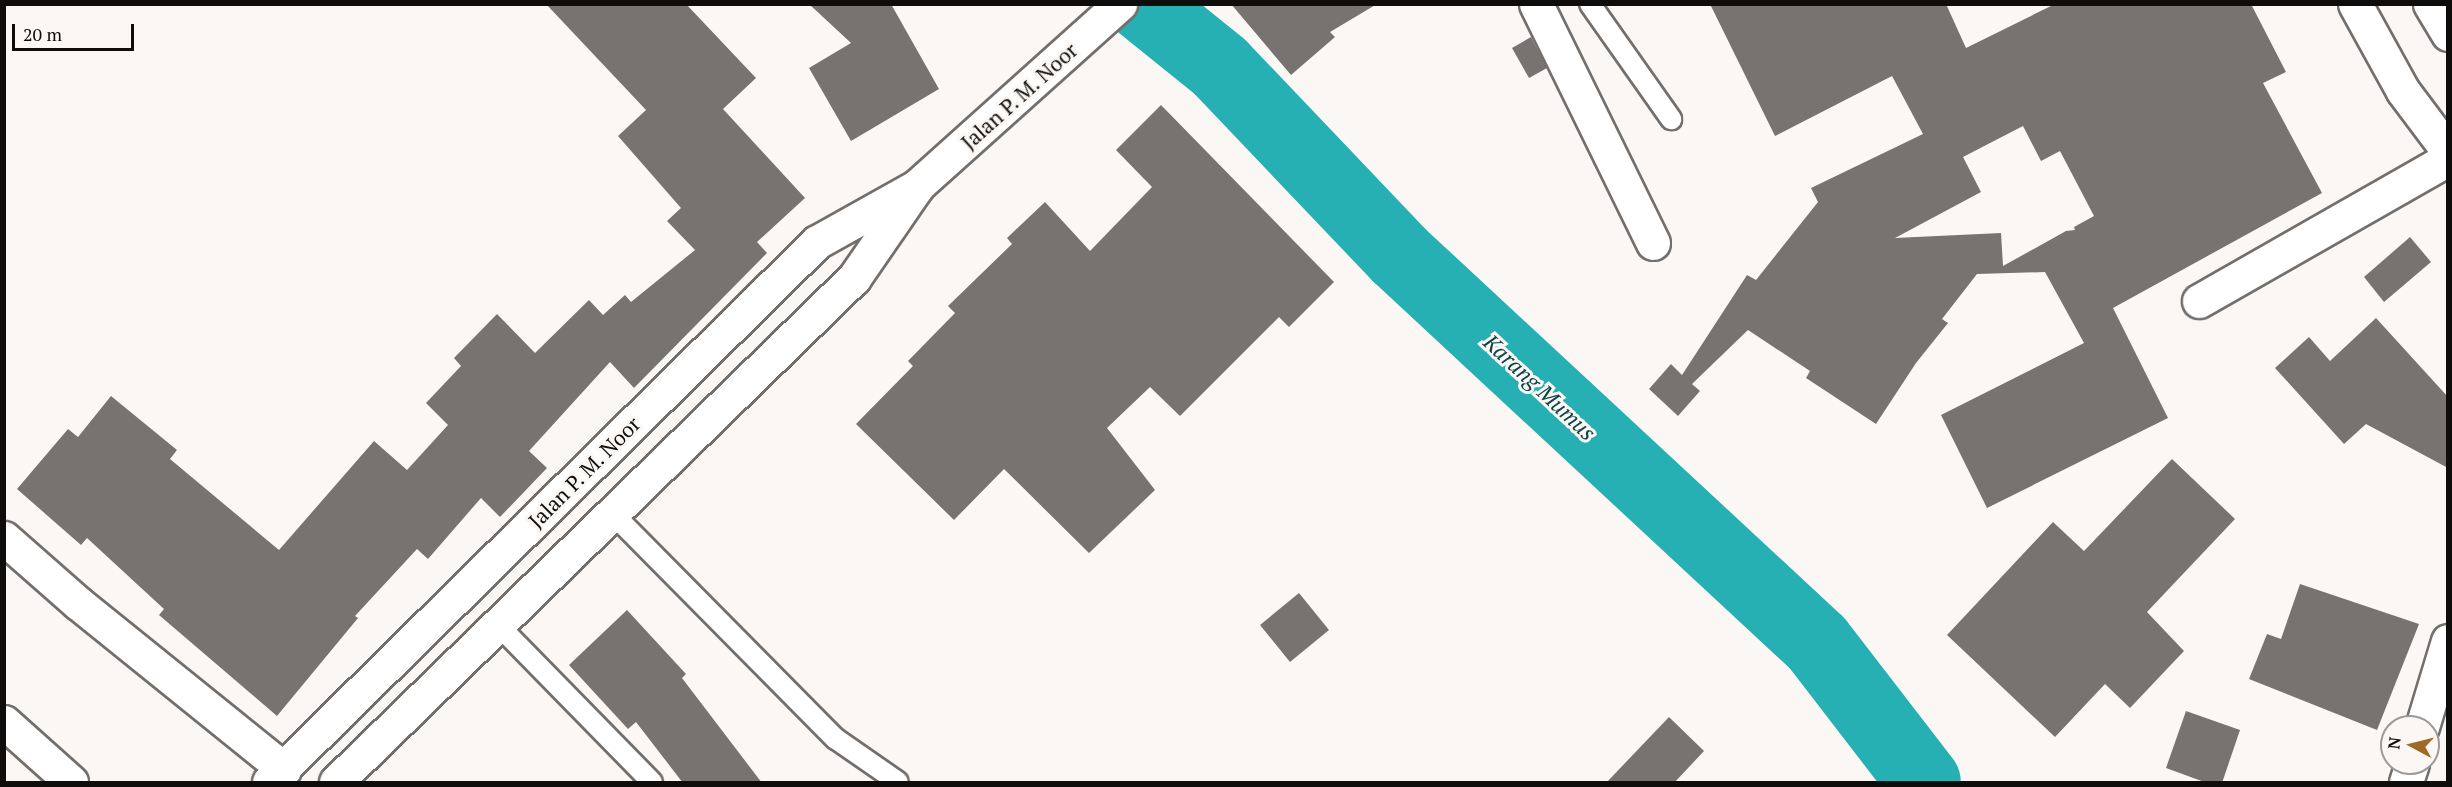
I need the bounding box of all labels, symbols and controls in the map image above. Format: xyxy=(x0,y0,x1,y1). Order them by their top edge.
scale bar xyxy=(15,12,136,50)
text: 20 m xyxy=(23,22,62,46)
street label: Jalan P. M. Noor xyxy=(955,37,1083,155)
water label: Karang Mumus xyxy=(1479,328,1601,446)
street label: Jalan P. M. Noor xyxy=(522,410,646,534)
north arrow xyxy=(2380,715,2440,775)
text: N xyxy=(2382,736,2406,750)

